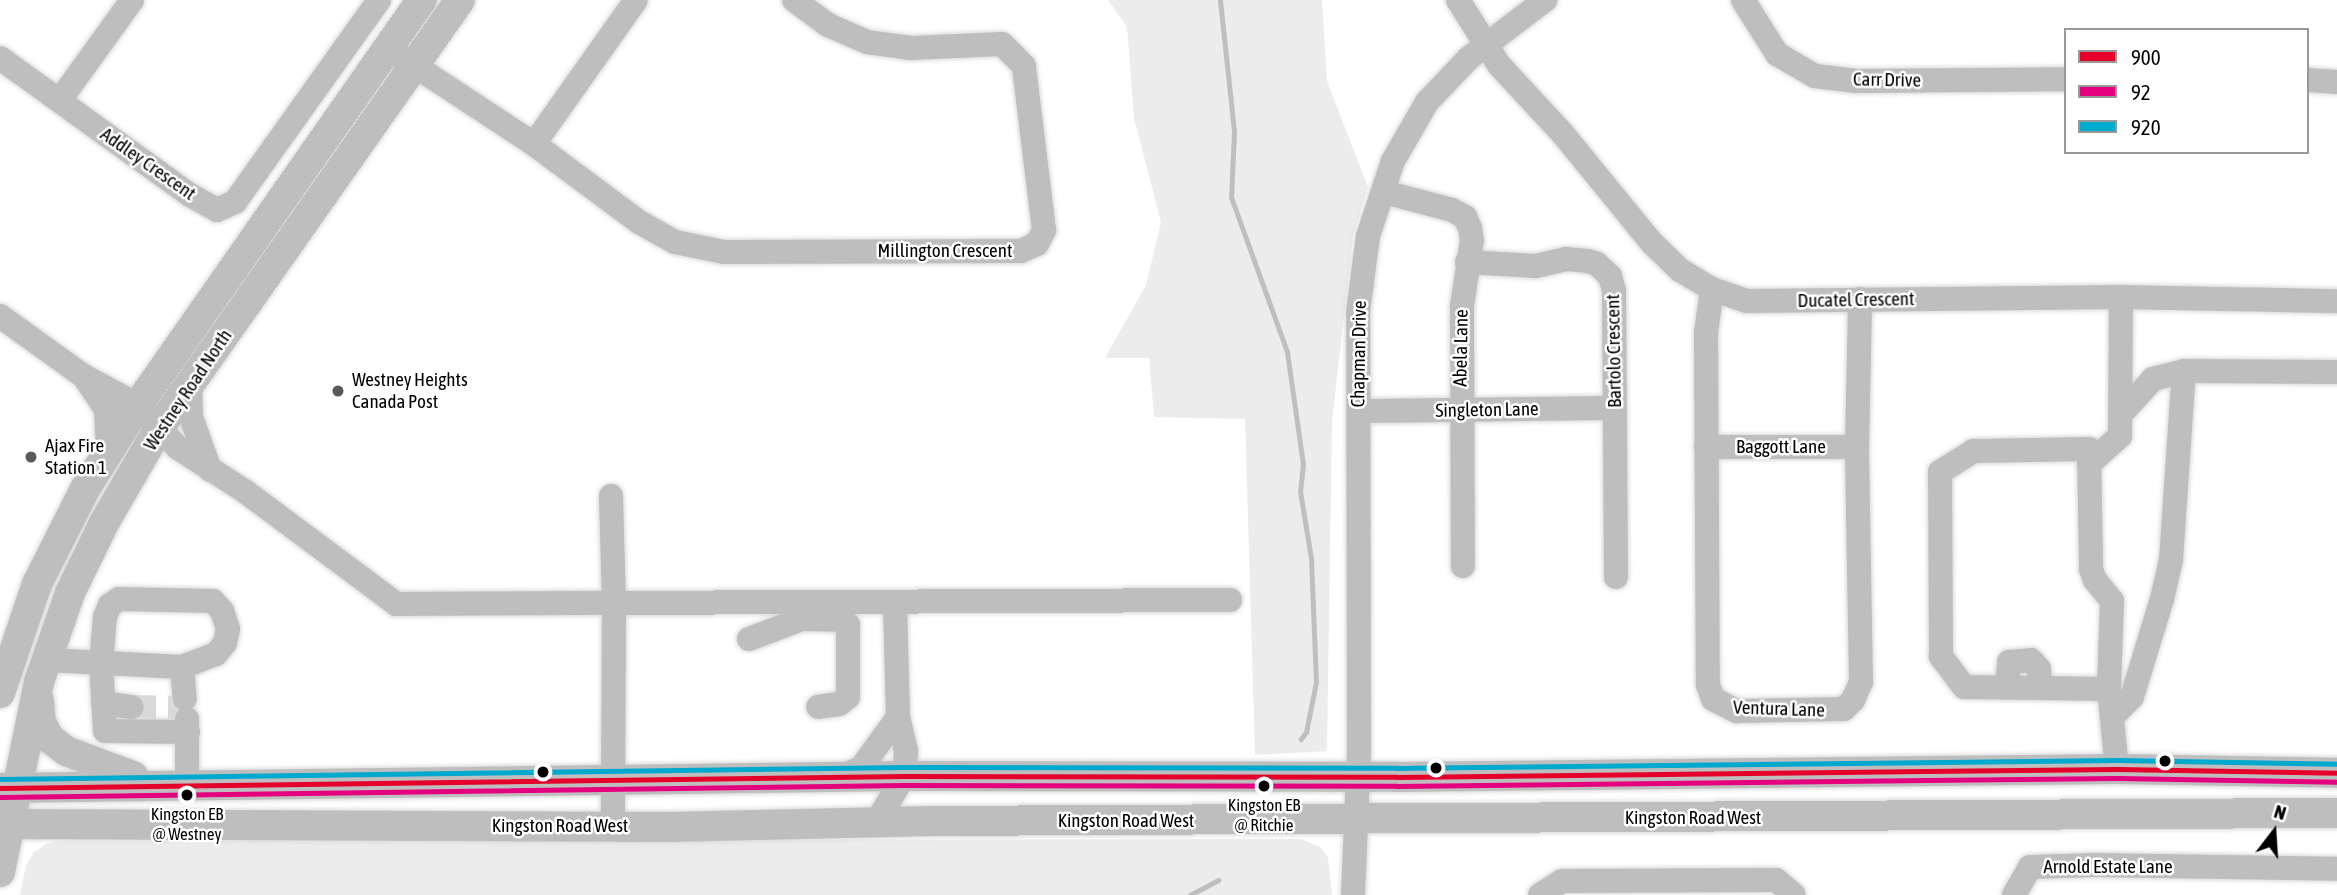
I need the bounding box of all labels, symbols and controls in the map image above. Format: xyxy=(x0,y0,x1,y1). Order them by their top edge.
legend xyxy=(2064,28,2309,154)
text: 900 xyxy=(2131,45,2161,69)
street label: Carr Drive xyxy=(1853,68,1921,92)
text: 92 xyxy=(2131,80,2151,104)
text: 920 xyxy=(2131,115,2161,139)
street label: Addley Crescent xyxy=(96,123,200,205)
street label: Millington Crescent xyxy=(878,240,1012,262)
street label: Ducatel Crescent xyxy=(1797,288,1915,312)
street label: Bartolo Crescent xyxy=(1602,294,1626,408)
street label: Chapman Drive xyxy=(1347,300,1371,408)
street label: Abela Lane xyxy=(1449,309,1473,387)
street label: Westney Road North xyxy=(139,325,237,455)
place label: Westney Heights Canada Post xyxy=(352,369,468,413)
marker: Westney Heights Canada Post xyxy=(330,383,346,399)
street label: Singleton Lane xyxy=(1435,398,1539,422)
place label: Ajax Fire Station 1 xyxy=(45,435,107,479)
street label: Baggott Lane xyxy=(1736,436,1826,458)
marker: Ajax Fire Station 1 xyxy=(23,449,39,465)
street label: Ventura Lane xyxy=(1733,696,1825,722)
unlabelled marker xyxy=(2158,754,2172,768)
unlabelled marker xyxy=(1429,761,1443,775)
unlabelled marker xyxy=(536,765,550,779)
marker: Kingston EB @ Ritchie xyxy=(1257,779,1271,793)
marker: Kingston EB @ Westney xyxy=(180,788,194,802)
place label: Kingston EB @ Ritchie xyxy=(1228,796,1300,836)
north arrow xyxy=(2239,797,2309,867)
text: N xyxy=(2272,800,2289,824)
place label: Kingston EB @ Westney xyxy=(151,805,223,845)
street label: Kingston Road West xyxy=(1625,807,1761,829)
street label: Kingston Road West xyxy=(1058,810,1194,832)
street label: Kingston Road West xyxy=(492,815,628,837)
street label: Arnold Estate Lane xyxy=(2043,856,2173,878)

